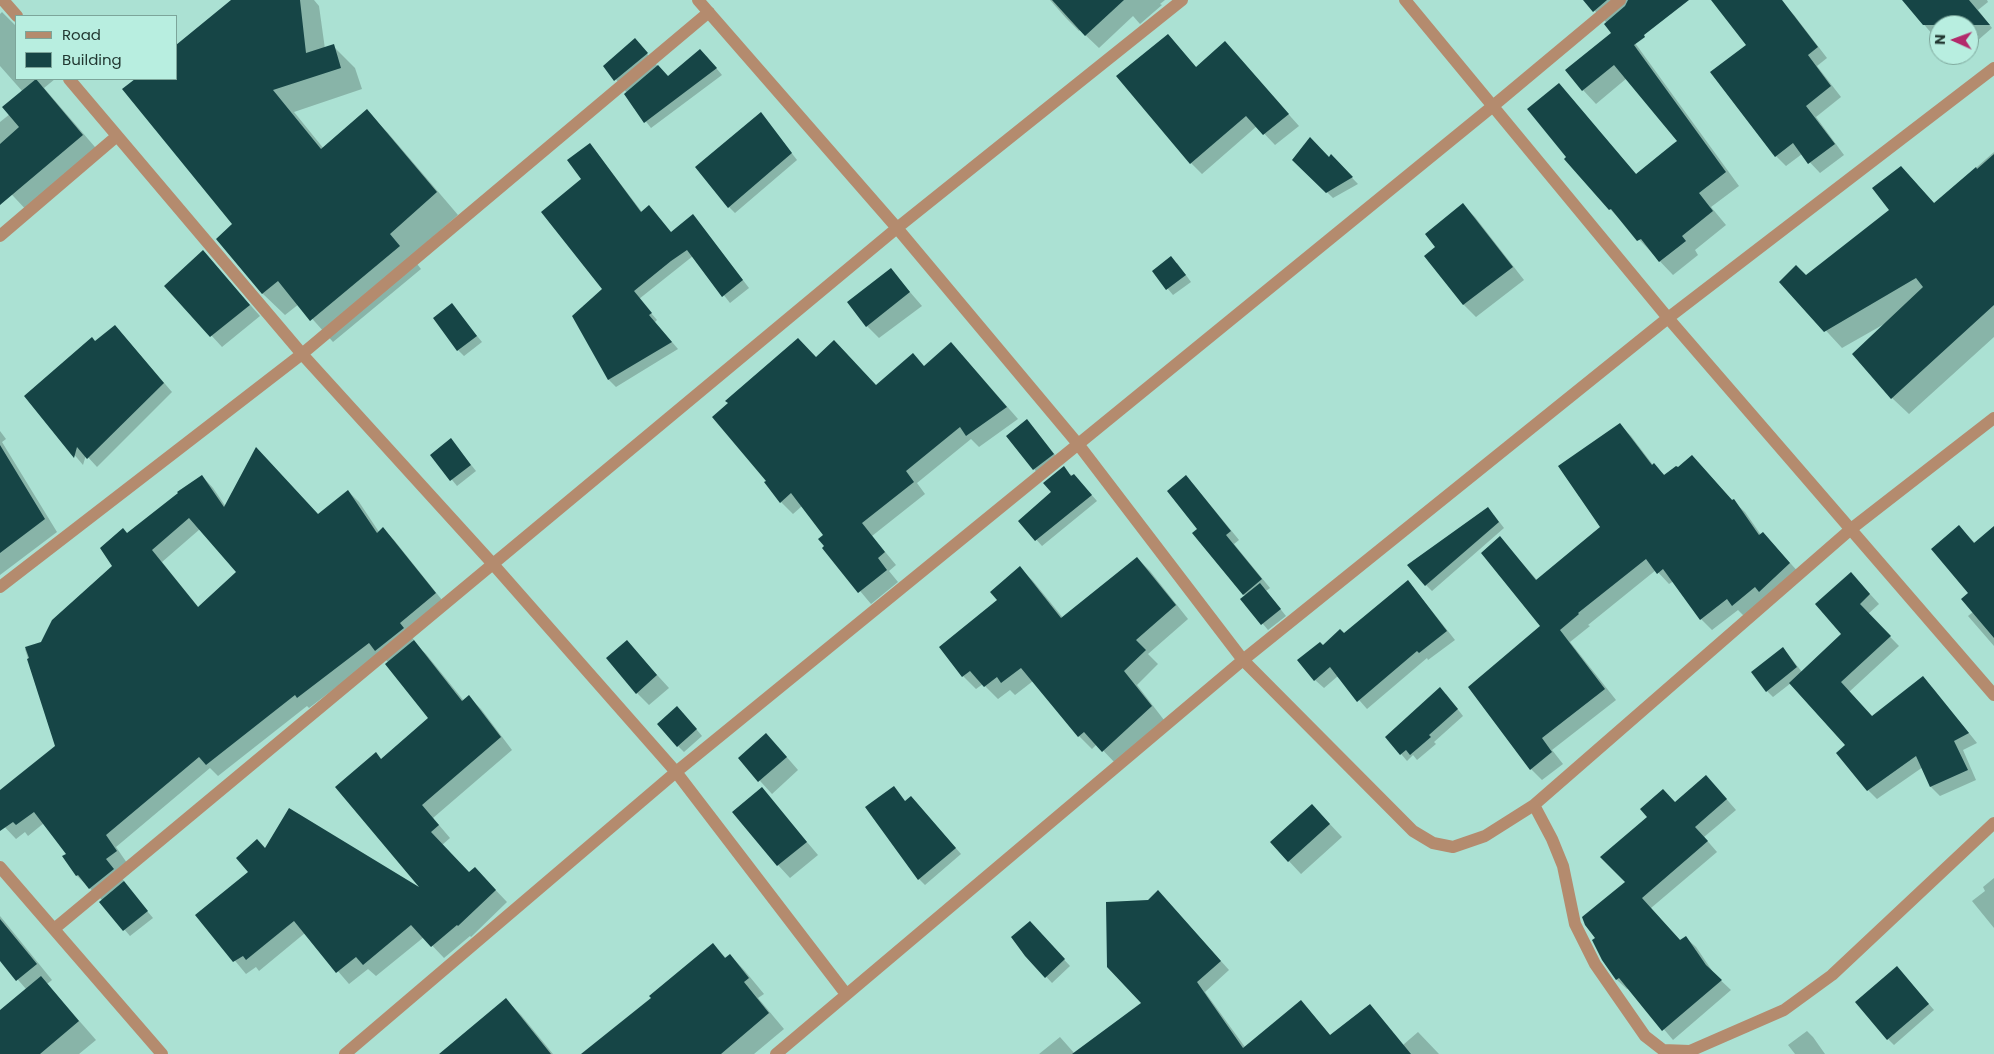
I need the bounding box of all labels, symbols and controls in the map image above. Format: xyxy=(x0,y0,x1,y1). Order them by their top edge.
legend xyxy=(15,15,178,80)
north arrow xyxy=(1929,15,1979,65)
text: Road xyxy=(62,24,101,45)
text: N xyxy=(1930,34,1950,45)
text: Building xyxy=(62,49,122,70)

